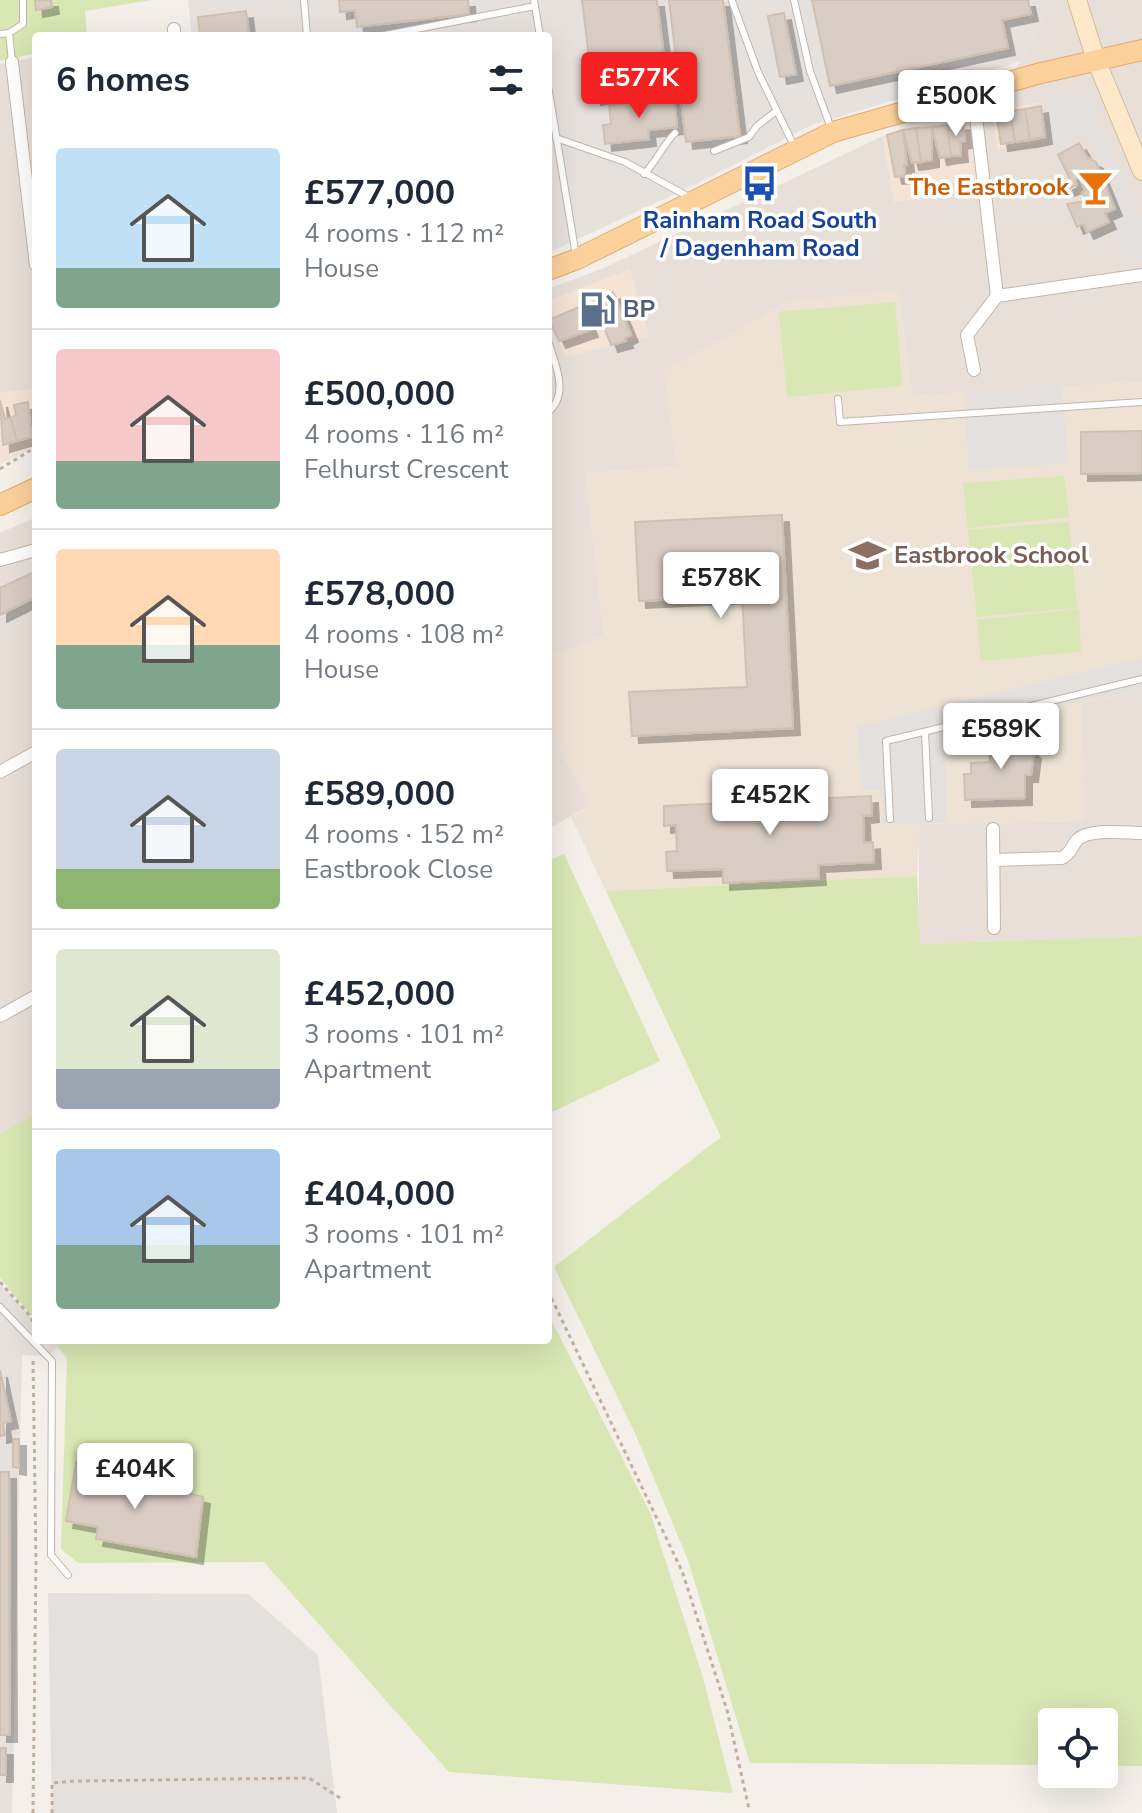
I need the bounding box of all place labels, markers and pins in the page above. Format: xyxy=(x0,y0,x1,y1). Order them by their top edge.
pin: £577K xyxy=(583,52,695,120)
pin: £500K xyxy=(900,70,1012,138)
bus stop icon: Rainham Road South / Dagenham Road xyxy=(741,164,779,202)
bar icon: The Eastbrook xyxy=(1076,168,1114,206)
place label: The Eastbrook xyxy=(908,171,1070,203)
place label: Rainham Road South / Dagenham Road xyxy=(643,204,877,264)
fuel station icon: BP xyxy=(578,290,616,328)
place label: BP xyxy=(623,293,655,325)
school or university icon: Eastbrook School xyxy=(849,536,887,574)
place label: Eastbrook School xyxy=(894,539,1089,571)
pin: £578K xyxy=(665,552,777,620)
pin: £589K xyxy=(945,703,1057,771)
pin: £452K xyxy=(714,769,826,837)
pin: £404K xyxy=(79,1443,191,1511)

